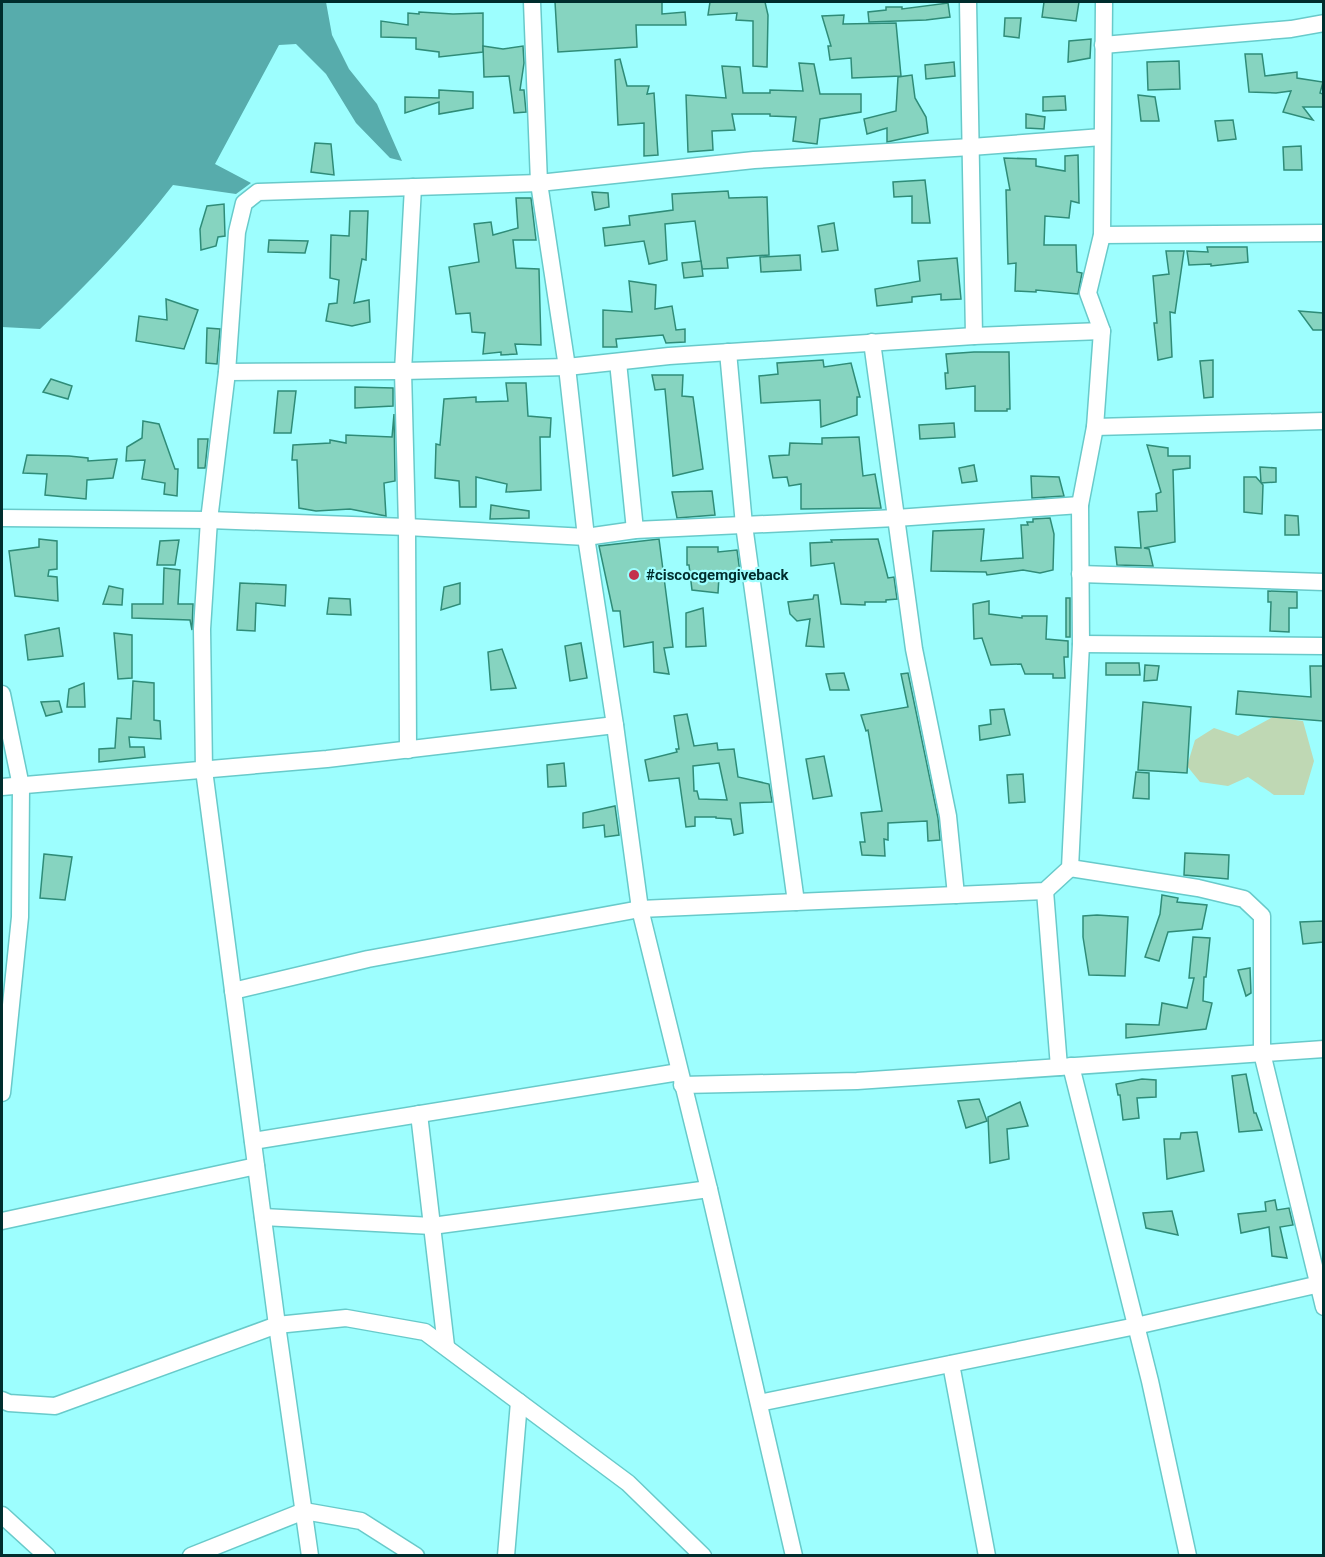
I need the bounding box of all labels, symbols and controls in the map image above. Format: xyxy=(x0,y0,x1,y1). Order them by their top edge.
place label: #ciscocgemgiveback xyxy=(646,566,790,584)
marker: #ciscocgemgiveback xyxy=(627,568,641,582)

